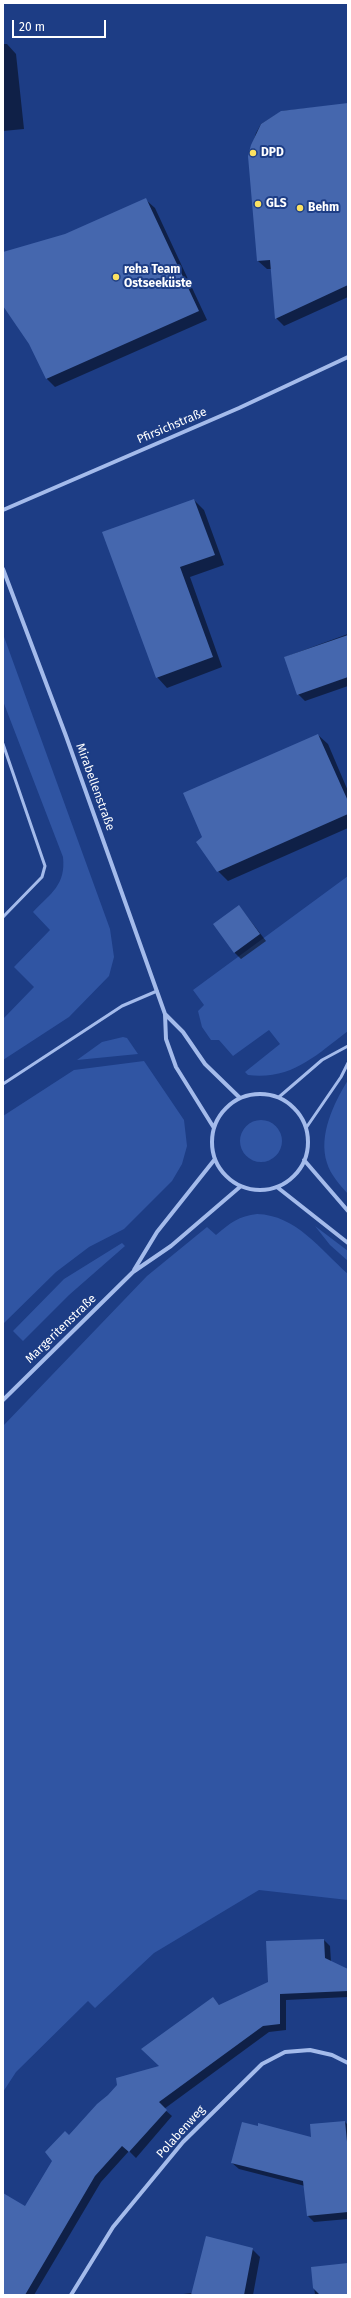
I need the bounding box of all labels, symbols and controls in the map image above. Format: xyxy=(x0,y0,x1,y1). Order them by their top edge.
scale bar xyxy=(14,12,108,38)
text: 20 m xyxy=(19,20,45,34)
place label: DPD xyxy=(261,146,284,160)
marker: DPD xyxy=(248,148,258,158)
place label: GLS xyxy=(266,197,287,211)
marker: GLS xyxy=(253,199,263,209)
place label: Behm xyxy=(308,201,339,215)
marker: Behm xyxy=(295,203,305,213)
place label: reha Team Ostseeküste xyxy=(124,263,192,291)
marker: reha Team Ostseeküste xyxy=(111,272,121,282)
street label: Pfirsichstraße xyxy=(135,405,209,447)
street label: Mirabellenstraße xyxy=(73,741,117,833)
street label: Margeritenstraße xyxy=(23,1292,99,1366)
street label: Polabenweg xyxy=(154,2103,208,2161)

